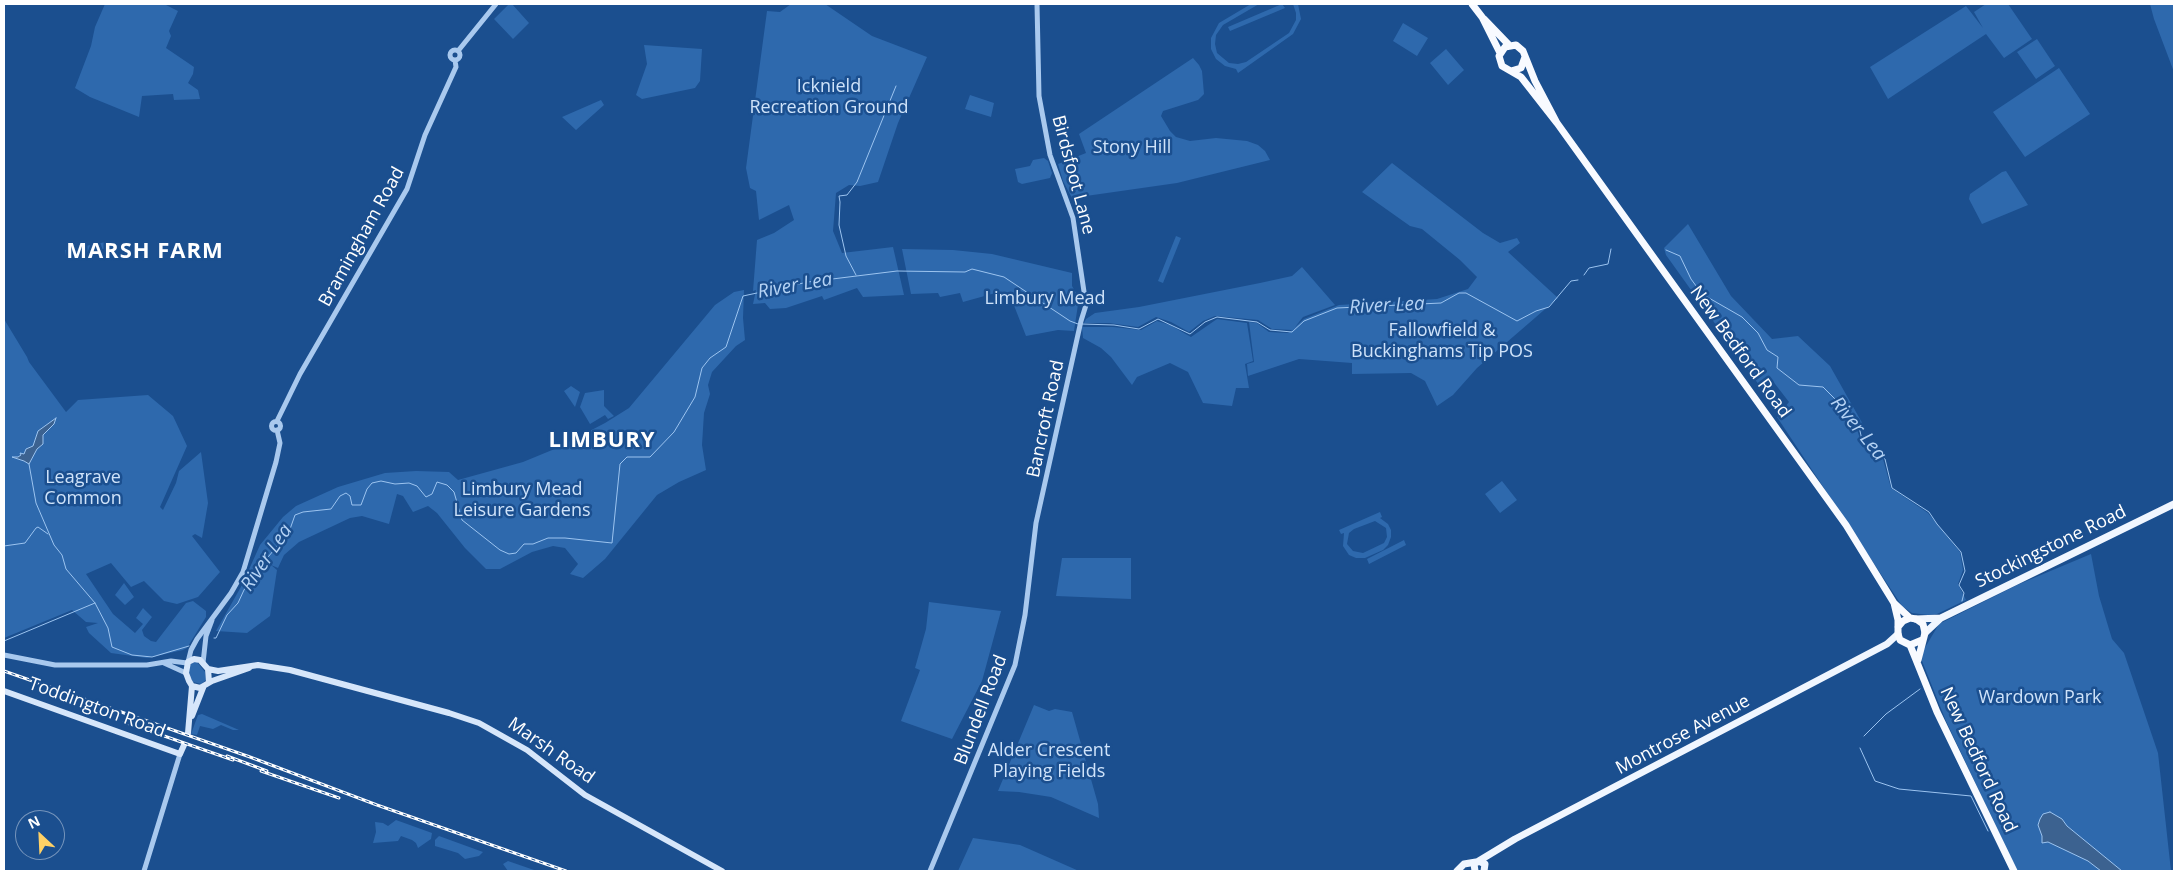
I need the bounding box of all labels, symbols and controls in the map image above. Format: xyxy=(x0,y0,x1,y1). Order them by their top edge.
park label: Icknield Recreation Ground xyxy=(749,76,909,118)
street label: Birdsfoot Lane xyxy=(1047,113,1099,237)
park label: Stony Hill xyxy=(1093,137,1171,159)
street label: Bramingham Road xyxy=(315,163,409,311)
district label: MARSH FARM xyxy=(65,239,225,265)
water label: River Lea xyxy=(756,268,834,304)
street label: New Bedford Road xyxy=(1685,282,1795,422)
park label: Limbury Mead xyxy=(984,288,1106,310)
water label: River Lea xyxy=(1349,293,1425,319)
park label: Fallowfield & Buckinghams Tip POS xyxy=(1351,320,1533,362)
street label: Bancroft Road xyxy=(1023,358,1069,480)
water label: River Lea xyxy=(1825,392,1891,466)
district label: LIMBURY xyxy=(548,428,656,454)
park label: Leagrave Common xyxy=(44,467,122,509)
park label: Limbury Mead Leisure Gardens xyxy=(454,479,590,522)
street label: Stockingstone Road xyxy=(1972,501,2130,593)
water label: River Lea xyxy=(236,520,298,596)
street label: Blundell Road xyxy=(950,652,1012,768)
street label: Toddington Road xyxy=(26,673,168,743)
street label: New Bedford Road xyxy=(1935,684,2021,836)
park label: Wardown Park xyxy=(1978,687,2102,709)
street label: Montrose Avenue xyxy=(1612,691,1754,779)
street label: Marsh Road xyxy=(504,713,598,789)
park label: Alder Crescent Playing Fields xyxy=(988,740,1110,782)
north arrow xyxy=(15,810,65,860)
text: N xyxy=(25,811,43,833)

